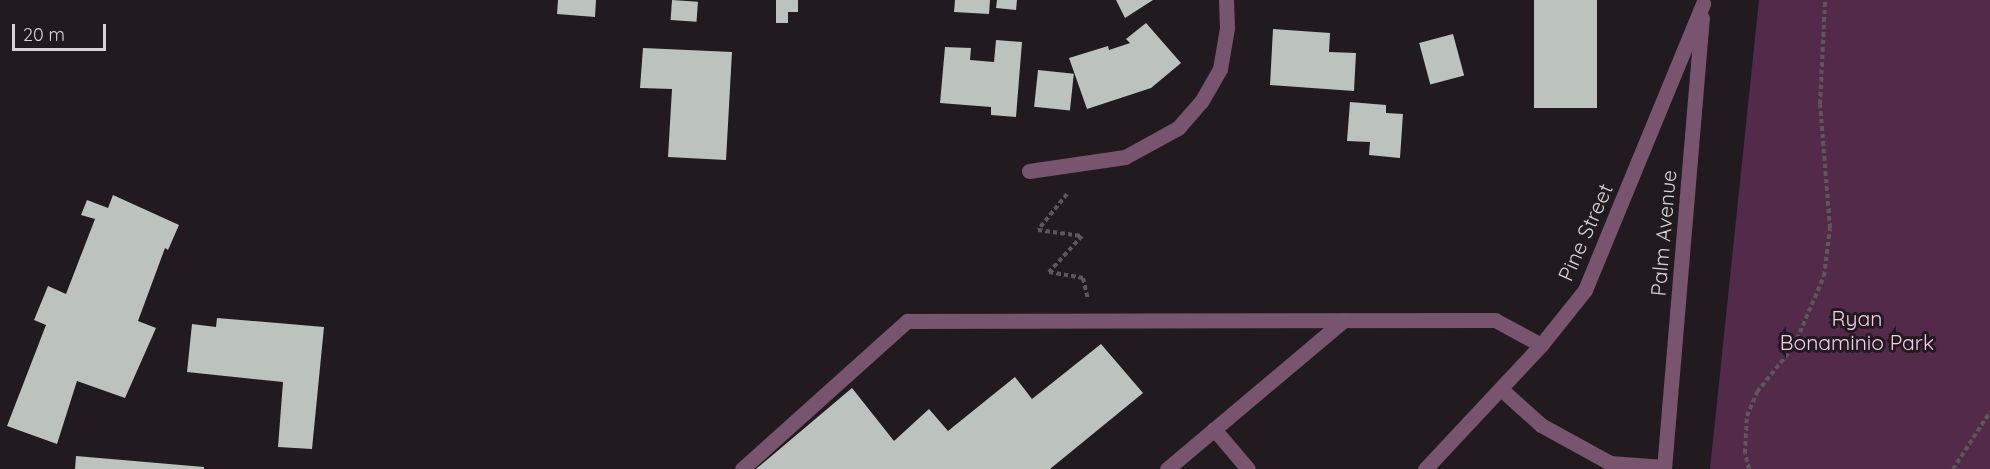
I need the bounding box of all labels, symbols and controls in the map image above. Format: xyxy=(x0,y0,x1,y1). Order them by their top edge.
scale bar xyxy=(15,12,110,50)
text: 20 m xyxy=(23,23,65,46)
street label: Palm Avenue xyxy=(1645,169,1681,297)
street label: Pine Street xyxy=(1552,179,1618,285)
park label: Ryan Bonaminio Park xyxy=(1780,305,1934,355)

